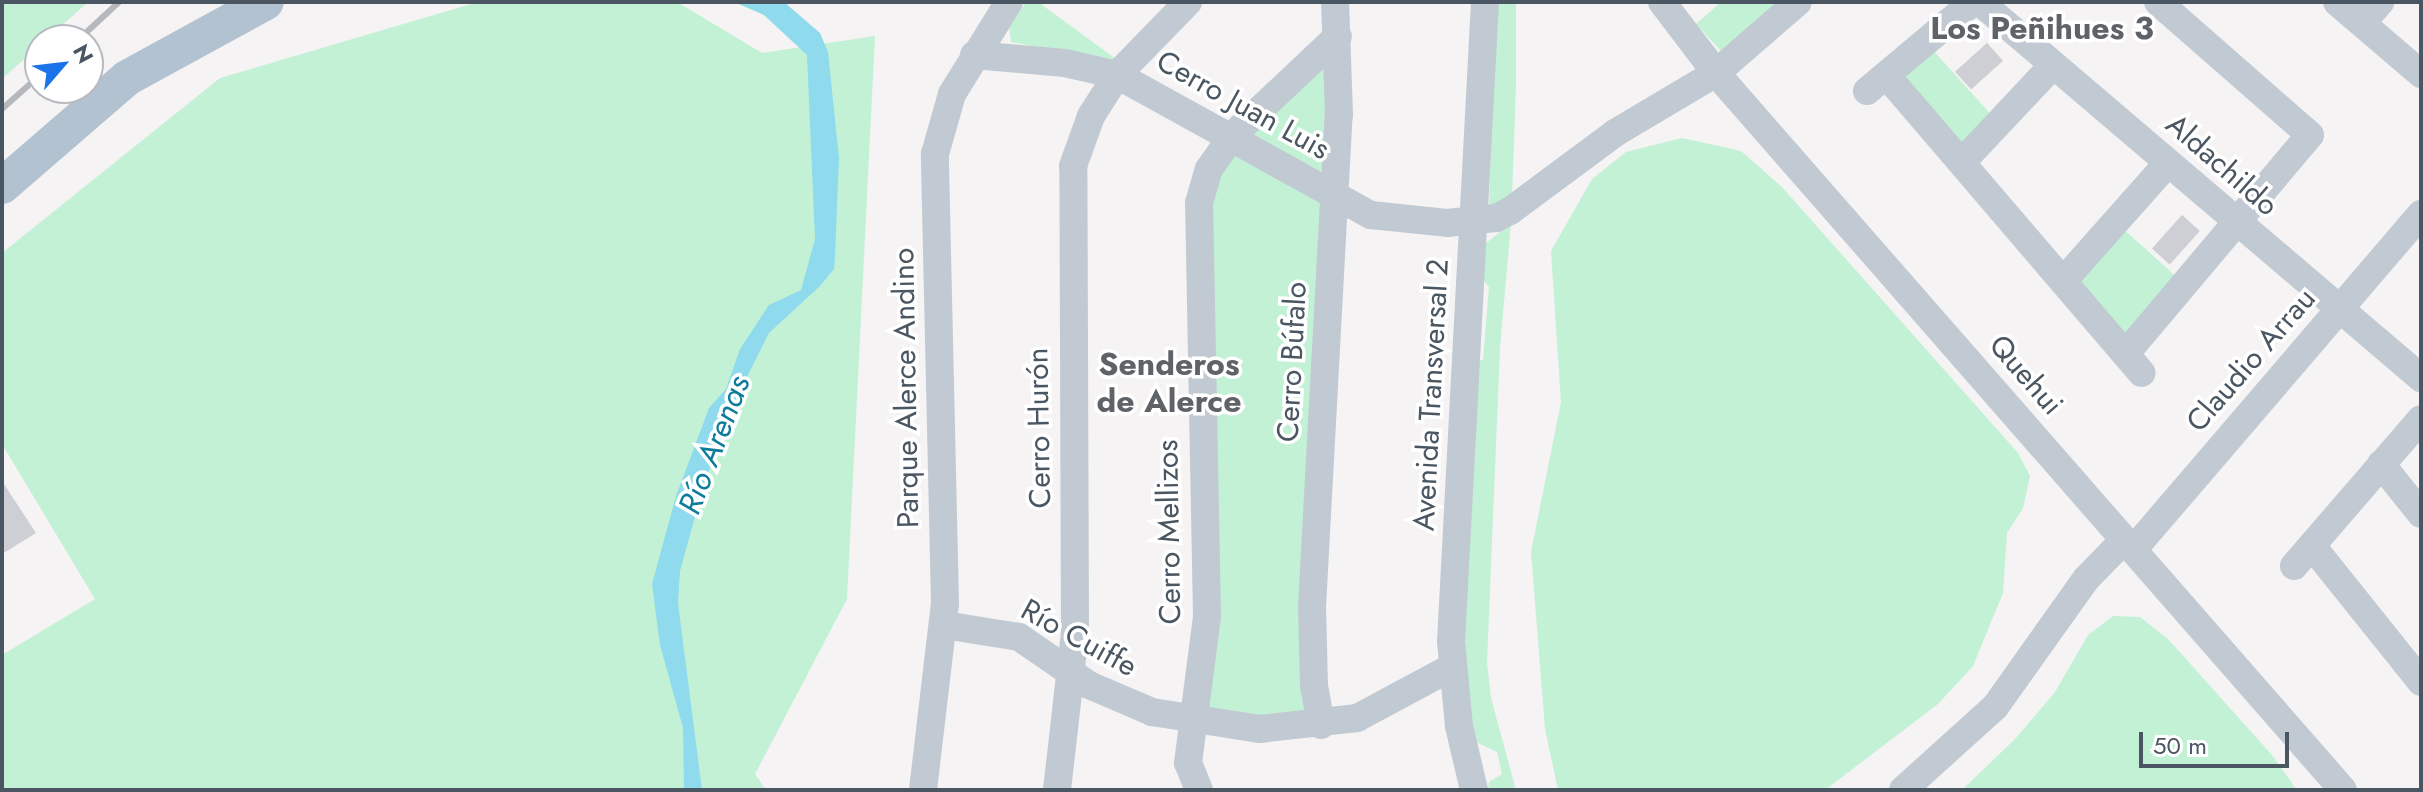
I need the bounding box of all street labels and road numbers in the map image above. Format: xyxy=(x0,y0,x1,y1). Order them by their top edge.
street label: Cerro Juan Luis xyxy=(1150,43,1336,167)
street label: Aldachildo xyxy=(2159,107,2285,223)
street label: Parque Alerce Andino xyxy=(886,247,926,529)
street label: Avenida Transversal 2 xyxy=(1406,258,1456,532)
street label: Cerro Búfalo xyxy=(1270,281,1314,443)
street label: Claudio Arrau xyxy=(2179,281,2323,439)
street label: Quehui xyxy=(1982,328,2070,422)
street label: Cerro Hurón xyxy=(1020,347,1058,509)
street label: Cerro Mellizos xyxy=(1149,439,1189,625)
street label: Río Cuiffe xyxy=(1015,592,1143,684)

